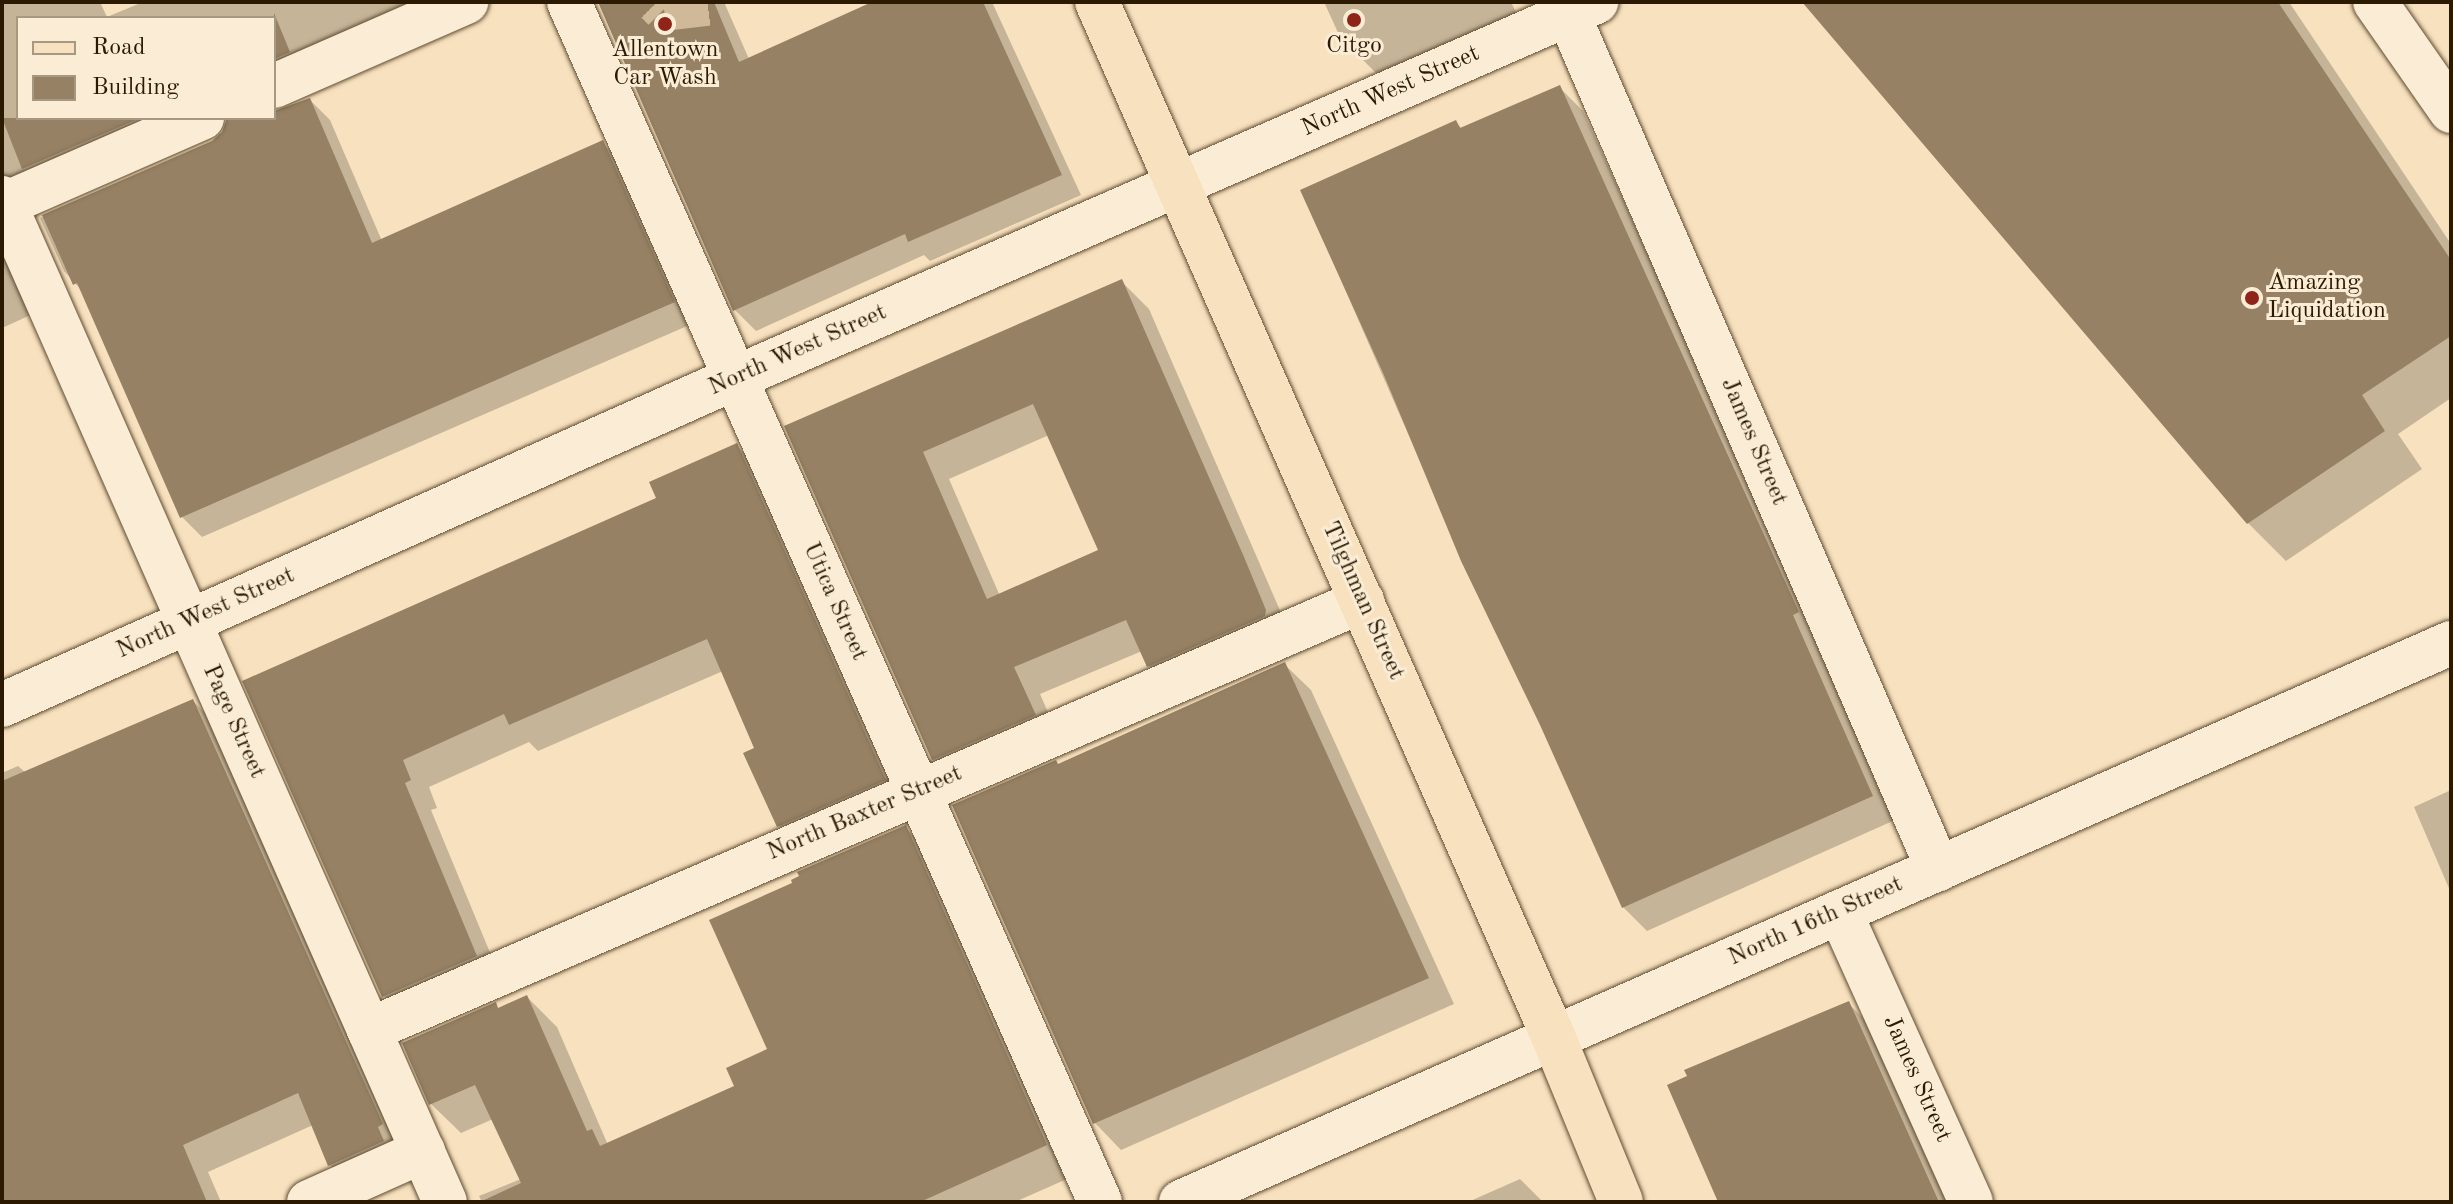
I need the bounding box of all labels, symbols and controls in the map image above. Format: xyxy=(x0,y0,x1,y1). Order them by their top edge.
marker: Citgo xyxy=(1345,11,1363,29)
marker: Allentown Car Wash xyxy=(656,15,674,33)
legend xyxy=(16,16,276,120)
place label: Citgo xyxy=(1326,33,1382,61)
text: Road xyxy=(92,36,145,60)
place label: Allentown Car Wash xyxy=(612,37,718,93)
street label: North West Street xyxy=(1297,40,1485,144)
text: Building xyxy=(92,76,179,100)
place label: Amazing Liquidation xyxy=(2268,270,2386,326)
marker: Amazing Liquidation xyxy=(2243,289,2261,307)
street label: North West Street xyxy=(704,299,892,403)
street label: James Street xyxy=(1713,374,1793,510)
street label: Tilghman Street xyxy=(1314,517,1410,685)
street label: Utica Street xyxy=(795,538,873,666)
street label: North West Street xyxy=(112,562,300,666)
street label: Page Street xyxy=(195,661,271,783)
street label: North Baxter Street xyxy=(763,760,967,868)
street label: North 16th Street xyxy=(1724,871,1908,973)
street label: James Street xyxy=(1875,1011,1957,1147)

